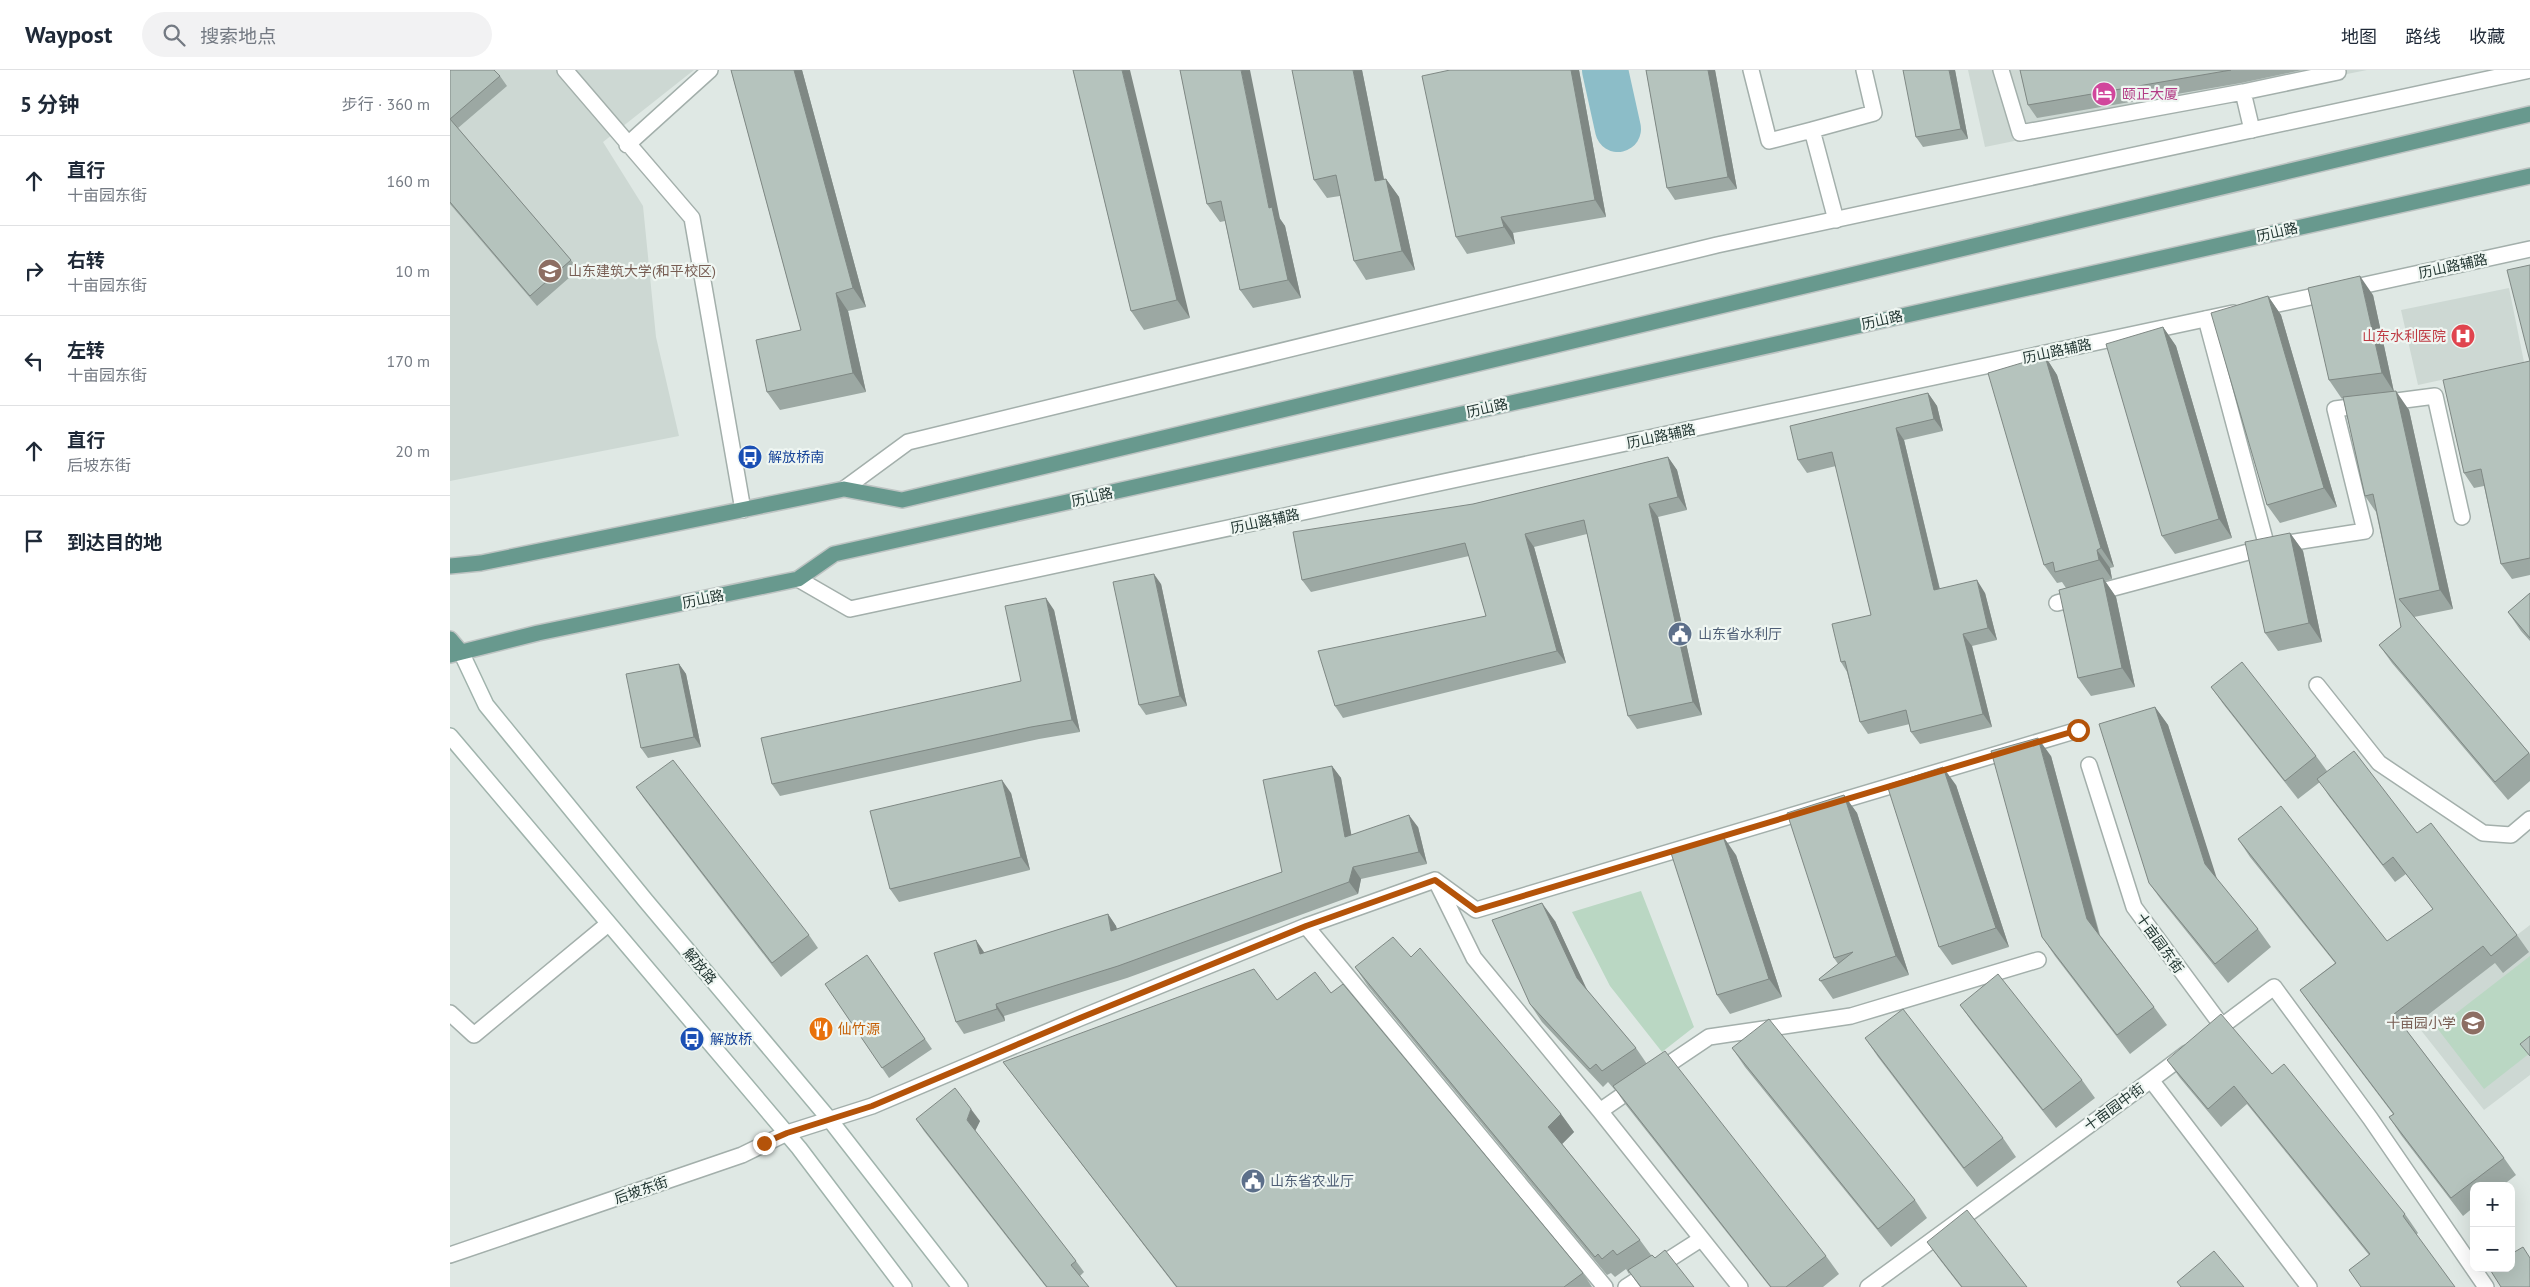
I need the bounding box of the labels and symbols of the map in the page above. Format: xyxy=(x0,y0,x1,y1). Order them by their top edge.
hotel icon: 颐正大厦 xyxy=(2091,81,2117,107)
place label: 颐正大厦 xyxy=(2122,85,2178,103)
street label: 历山路 xyxy=(2255,219,2299,245)
street label: 历山路辅路 xyxy=(2417,250,2489,282)
school or university icon: 山东建筑大学(和平校区) xyxy=(537,258,563,284)
place label: 山东建筑大学(和平校区) xyxy=(568,262,716,280)
street label: 历山路 xyxy=(1860,307,1904,333)
hospital icon: 山东水利医院 xyxy=(2450,323,2476,349)
place label: 山东水利医院 xyxy=(2362,327,2446,345)
street label: 历山路辅路 xyxy=(2021,335,2093,367)
street label: 历山路 xyxy=(1465,395,1509,421)
street label: 历山路辅路 xyxy=(1625,420,1697,452)
bus stop icon: 解放桥南 xyxy=(737,444,763,470)
place label: 解放桥南 xyxy=(768,448,824,466)
street label: 历山路 xyxy=(1070,484,1114,510)
street label: 历山路辅路 xyxy=(1229,505,1301,537)
street label: 历山路 xyxy=(681,586,725,612)
public building icon: 山东省水利厅 xyxy=(1667,621,1693,647)
place label: 山东省水利厅 xyxy=(1698,625,1782,643)
route start xyxy=(2067,719,2090,742)
street label: 十亩园东街 xyxy=(2132,909,2188,977)
street label: 解放路 xyxy=(680,944,720,988)
school or university icon: 十亩园小学 xyxy=(2460,1010,2486,1036)
place label: 十亩园小学 xyxy=(2386,1014,2456,1032)
restaurant icon: 仙竹源 xyxy=(808,1016,834,1042)
place label: 仙竹源 xyxy=(838,1020,880,1038)
bus stop icon: 解放桥 xyxy=(679,1026,705,1052)
place label: 解放桥 xyxy=(710,1030,752,1048)
street label: 十亩园中街 xyxy=(2080,1079,2148,1135)
route end xyxy=(753,1132,776,1155)
public building icon: 山东省农业厅 xyxy=(1240,1168,1266,1194)
street label: 后坡东街 xyxy=(612,1172,670,1208)
place label: 山东省农业厅 xyxy=(1270,1172,1354,1190)

